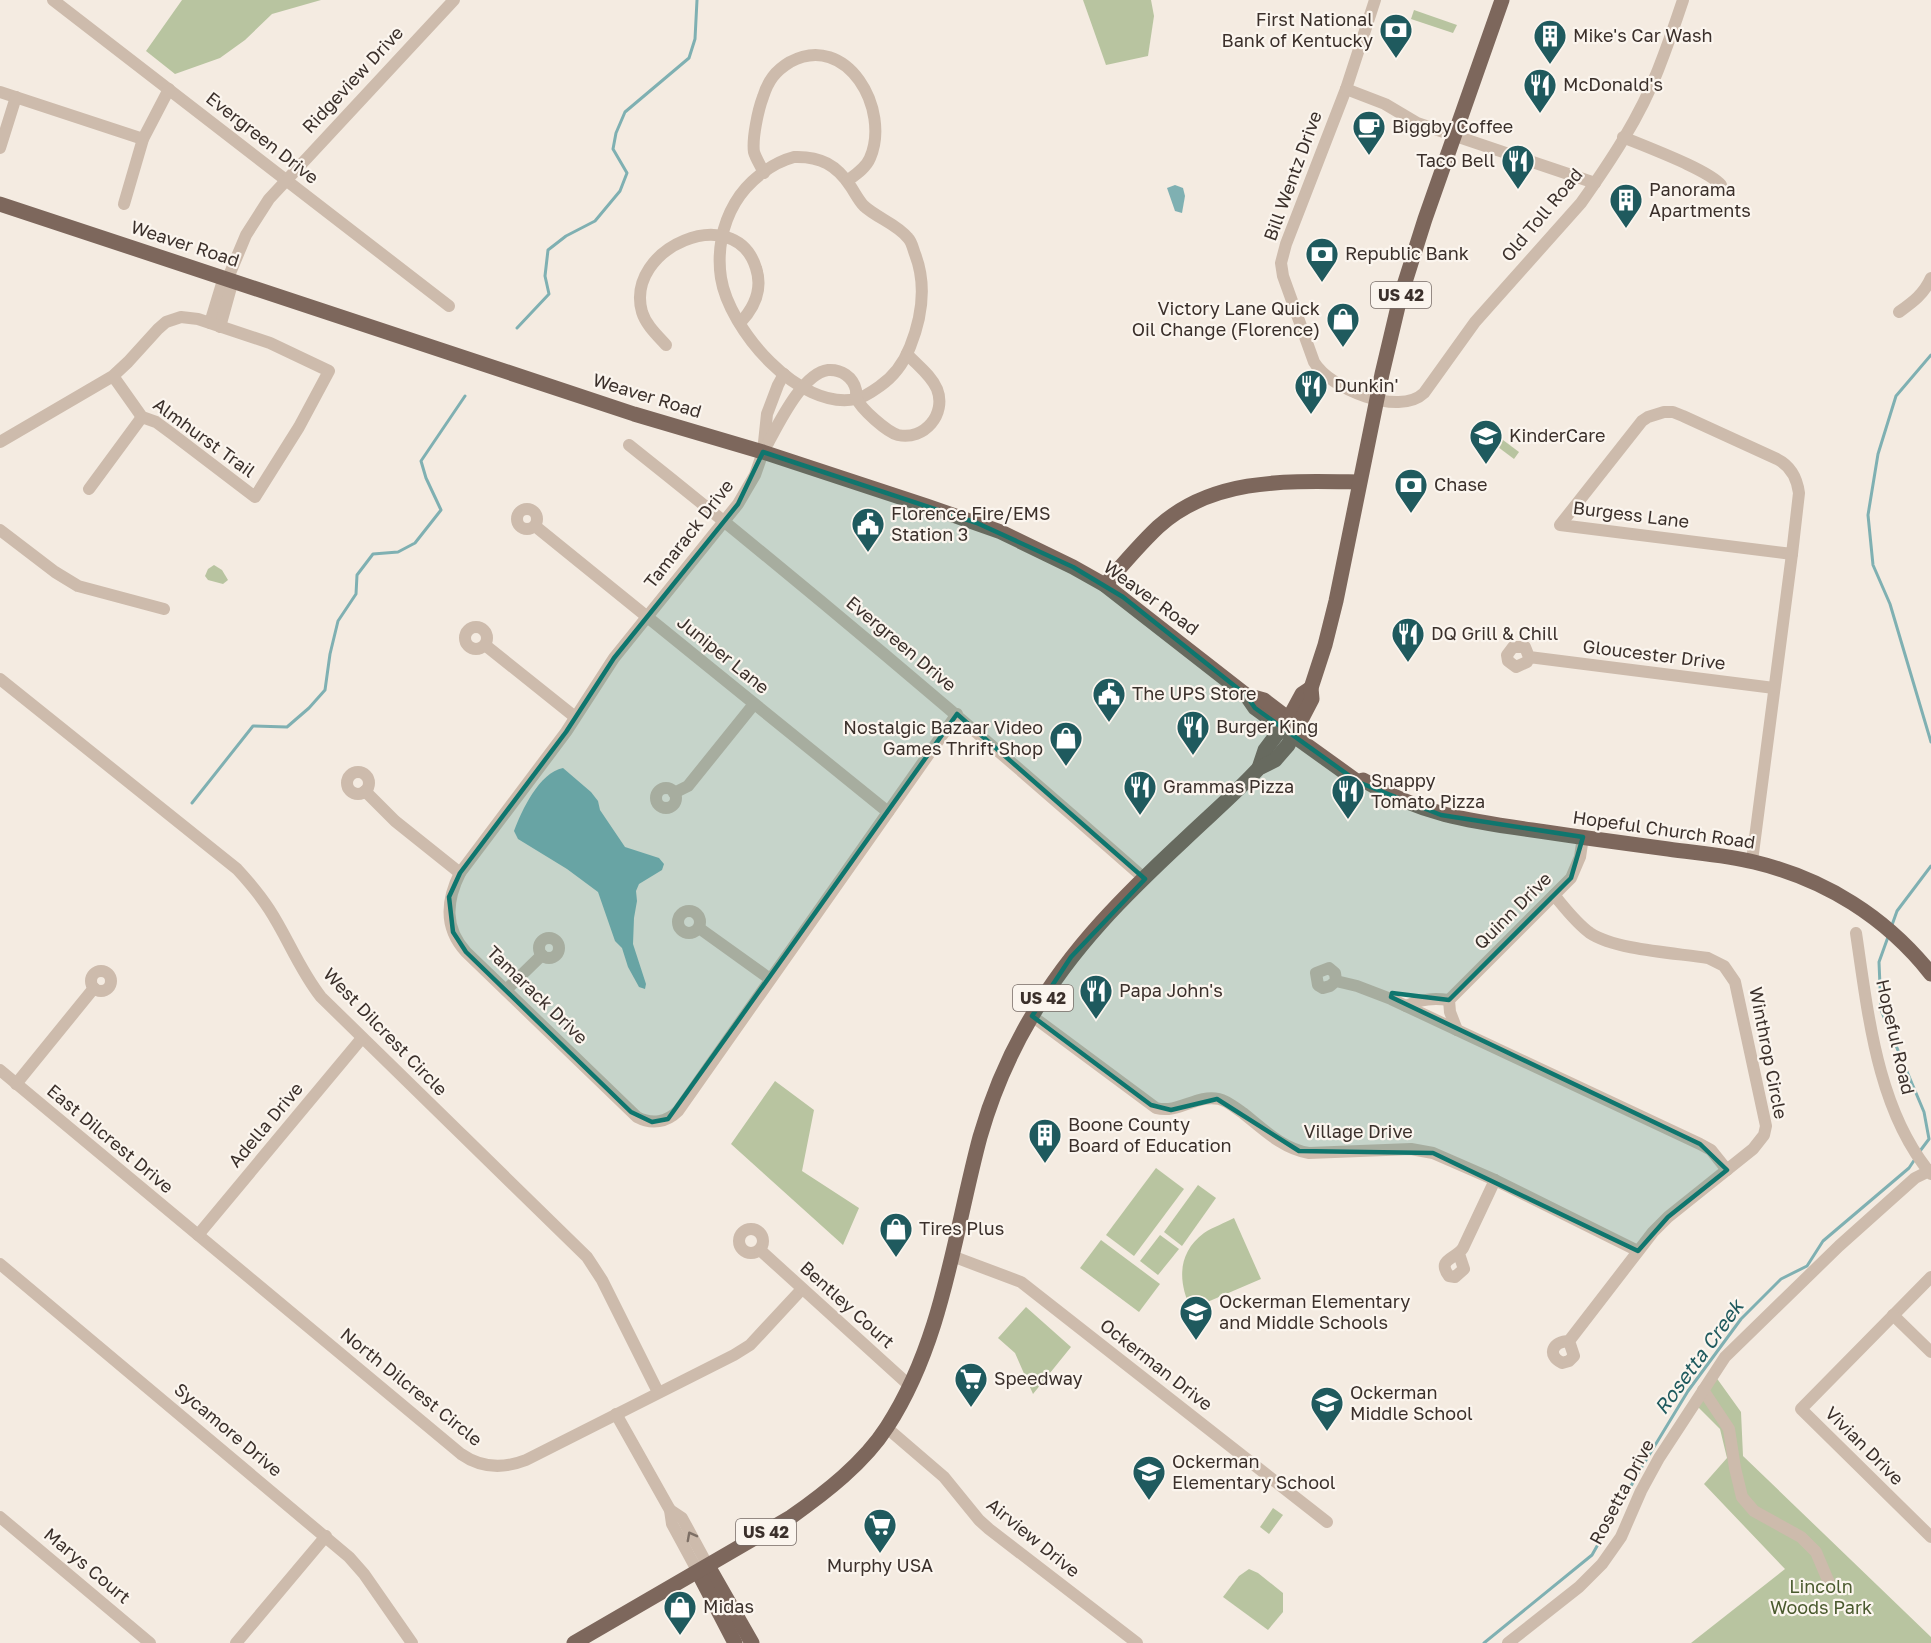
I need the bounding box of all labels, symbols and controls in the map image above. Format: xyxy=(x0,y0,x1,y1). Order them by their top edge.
place label: First National Bank of Kentucky xyxy=(1222,8,1373,51)
bank icon: First National Bank of Kentucky xyxy=(1378,12,1414,59)
building icon: Mike's Car Wash xyxy=(1532,18,1568,65)
street label: Ridgeview Drive xyxy=(297,21,407,137)
place label: Mike's Car Wash xyxy=(1573,24,1713,46)
restaurant icon: McDonald's xyxy=(1522,67,1558,114)
place label: McDonald's xyxy=(1563,73,1663,95)
street label: Evergreen Drive xyxy=(202,86,323,188)
street label: Bill Wentz Drive xyxy=(1258,108,1326,244)
cafe icon: Biggby Coffee xyxy=(1351,109,1387,156)
place label: Biggby Coffee xyxy=(1392,115,1513,137)
restaurant icon: Taco Bell xyxy=(1500,143,1536,190)
place label: Taco Bell xyxy=(1416,149,1495,171)
street label: Old Toll Road xyxy=(1496,163,1587,265)
place label: Panorama Apartments xyxy=(1649,178,1751,221)
building icon: Panorama Apartments xyxy=(1608,182,1644,229)
street label: Weaver Road xyxy=(128,215,242,271)
bank icon: Republic Bank xyxy=(1304,236,1340,283)
place label: Republic Bank xyxy=(1345,242,1469,264)
road number: US 42 xyxy=(1371,282,1431,308)
place label: Victory Lane Quick Oil Change (Florence) xyxy=(1132,297,1320,340)
shop icon: Victory Lane Quick Oil Change (Florence) xyxy=(1325,301,1361,348)
street label: Weaver Road xyxy=(590,368,704,422)
restaurant icon: Dunkin' xyxy=(1293,368,1329,415)
place label: Dunkin' xyxy=(1334,374,1398,396)
street label: Almhurst Trail xyxy=(149,393,260,482)
school or university icon: KinderCare xyxy=(1468,418,1504,465)
place label: KinderCare xyxy=(1509,424,1606,446)
bank icon: Chase xyxy=(1393,467,1429,514)
place label: Chase xyxy=(1434,473,1487,495)
street label: Tamarack Drive xyxy=(639,475,737,592)
street label: Burgess Lane xyxy=(1572,496,1691,532)
place label: Florence Fire/EMS Station 3 xyxy=(891,502,1051,545)
public building icon: Florence Fire/EMS Station 3 xyxy=(850,506,886,553)
street label: Weaver Road xyxy=(1100,555,1204,639)
street label: Evergreen Drive xyxy=(842,591,961,696)
street label: Juniper Lane xyxy=(673,610,774,698)
restaurant icon: DQ Grill & Chill xyxy=(1390,616,1426,663)
place label: DQ Grill & Chill xyxy=(1431,622,1558,644)
street label: Gloucester Drive xyxy=(1582,634,1727,674)
public building icon: The UPS Store xyxy=(1091,676,1127,723)
place label: The UPS Store xyxy=(1132,682,1257,704)
restaurant icon: Burger King xyxy=(1175,709,1211,756)
place label: Burger King xyxy=(1216,715,1318,737)
place label: Nostalgic Bazaar Video Games Thrift Shop xyxy=(843,716,1043,759)
shop icon: Nostalgic Bazaar Video Games Thrift Shop xyxy=(1048,720,1084,767)
restaurant icon: Grammas Pizza xyxy=(1122,769,1158,816)
place label: Snappy Tomato Pizza xyxy=(1371,769,1485,812)
restaurant icon: Snappy Tomato Pizza xyxy=(1330,773,1366,820)
place label: Grammas Pizza xyxy=(1163,775,1294,797)
street label: Hopeful Church Road xyxy=(1571,805,1757,853)
street label: Quinn Drive xyxy=(1469,867,1556,954)
street label: Tamarack Drive xyxy=(483,941,593,1048)
street label: West Dilcrest Circle xyxy=(319,963,452,1100)
restaurant icon: Papa John's xyxy=(1078,973,1114,1020)
street label: Hopeful Road xyxy=(1872,977,1920,1097)
place label: Papa John's xyxy=(1119,979,1223,1001)
road number: US 42 xyxy=(1013,985,1073,1011)
street label: Winthrop Circle xyxy=(1745,985,1793,1121)
street label: Adella Drive xyxy=(223,1077,307,1171)
street label: East Dilcrest Drive xyxy=(43,1079,178,1197)
place label: Boone County Board of Education xyxy=(1068,1113,1232,1156)
building icon: Boone County Board of Education xyxy=(1027,1117,1063,1164)
street label: Village Drive xyxy=(1303,1120,1413,1142)
shop icon: Tires Plus xyxy=(878,1211,914,1258)
place label: Tires Plus xyxy=(919,1217,1004,1239)
street label: Bentley Court xyxy=(796,1256,899,1352)
place label: Ockerman Elementary and Middle Schools xyxy=(1219,1290,1410,1333)
water label: Rosetta Creek xyxy=(1649,1292,1749,1418)
school or university icon: Ockerman Elementary and Middle Schools xyxy=(1178,1294,1214,1341)
street label: Ockerman Drive xyxy=(1096,1313,1217,1415)
street label: North Dilcrest Circle xyxy=(336,1322,487,1450)
supermarket icon: Speedway xyxy=(953,1361,989,1408)
place label: Speedway xyxy=(994,1367,1083,1389)
street label: Sycamore Drive xyxy=(170,1378,287,1481)
place label: Ockerman Middle School xyxy=(1350,1381,1473,1424)
school or university icon: Ockerman Middle School xyxy=(1309,1385,1345,1432)
street label: Vivian Drive xyxy=(1821,1401,1909,1489)
street label: Rosetta Drive xyxy=(1584,1435,1658,1548)
place label: Ockerman Elementary School xyxy=(1172,1450,1336,1493)
school or university icon: Ockerman Elementary School xyxy=(1131,1454,1167,1501)
street label: Airview Drive xyxy=(983,1493,1085,1581)
supermarket icon: Murphy USA xyxy=(862,1507,898,1554)
road number: US 42 xyxy=(736,1519,796,1545)
street label: Marys Court xyxy=(40,1523,135,1608)
one-way arrow xyxy=(687,1532,698,1543)
place label: Murphy USA xyxy=(827,1554,933,1576)
park label: Lincoln Woods Park xyxy=(1770,1575,1872,1618)
shop icon: Midas xyxy=(662,1589,698,1636)
place label: Midas xyxy=(703,1595,754,1617)

